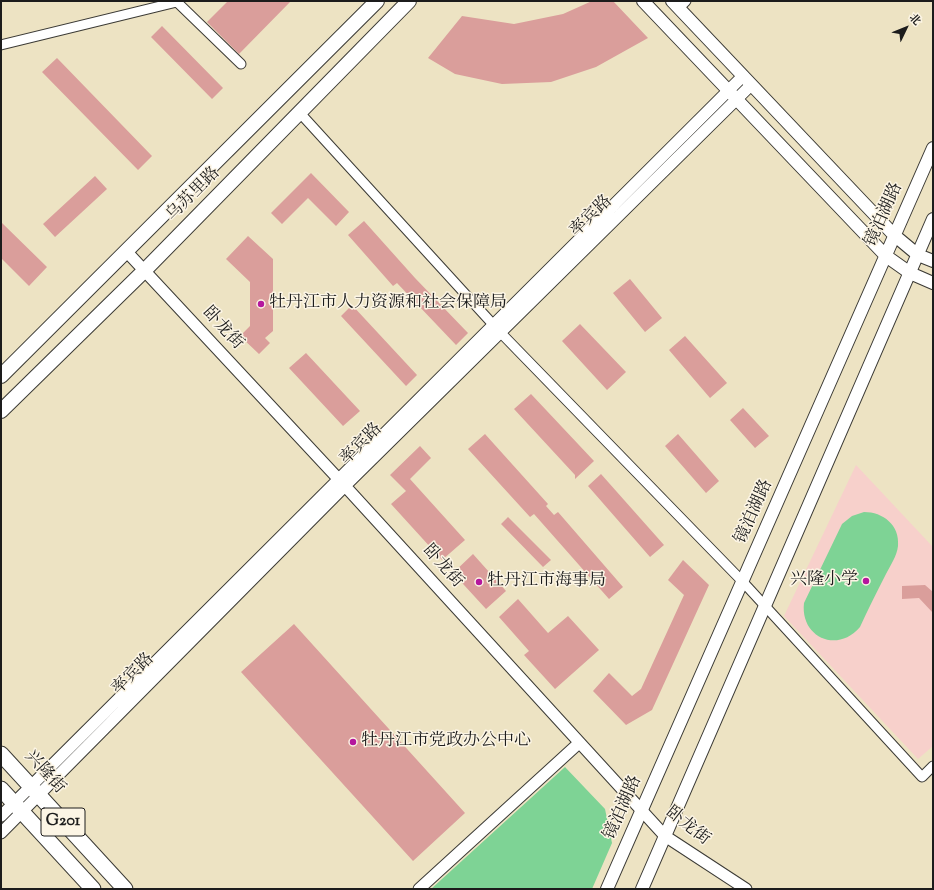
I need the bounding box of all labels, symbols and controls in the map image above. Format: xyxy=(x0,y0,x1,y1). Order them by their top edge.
north arrow xyxy=(886,8,926,48)
text: 北 xyxy=(905,10,924,29)
street label: 乌苏里路 xyxy=(163,164,225,226)
street label: 镜泊湖路 xyxy=(862,180,908,250)
street label: 率宾路 xyxy=(567,192,617,242)
place label: 牡丹江市人力资源和社会保障局 xyxy=(269,294,507,314)
marker: 牡丹江市人力资源和社会保障局 xyxy=(256,299,266,309)
street label: 卧龙街 xyxy=(197,303,247,355)
street label: 率宾路 xyxy=(337,420,387,470)
street label: 镜泊湖路 xyxy=(732,477,778,547)
street label: 卧龙街 xyxy=(417,541,467,593)
place label: 兴隆小学 xyxy=(790,571,858,591)
place label: 牡丹江市海事局 xyxy=(487,572,606,592)
marker: 兴隆小学 xyxy=(861,576,871,586)
marker: 牡丹江市海事局 xyxy=(474,577,484,587)
street label: 率宾路 xyxy=(109,650,159,700)
place label: 牡丹江市党政办公中心 xyxy=(361,732,531,752)
marker: 牡丹江市党政办公中心 xyxy=(348,737,358,747)
street label: 兴隆街 xyxy=(19,747,69,799)
street label: 镜泊湖路 xyxy=(601,773,647,843)
street label: 卧龙街 xyxy=(661,803,713,851)
road number: G201 xyxy=(41,808,85,836)

